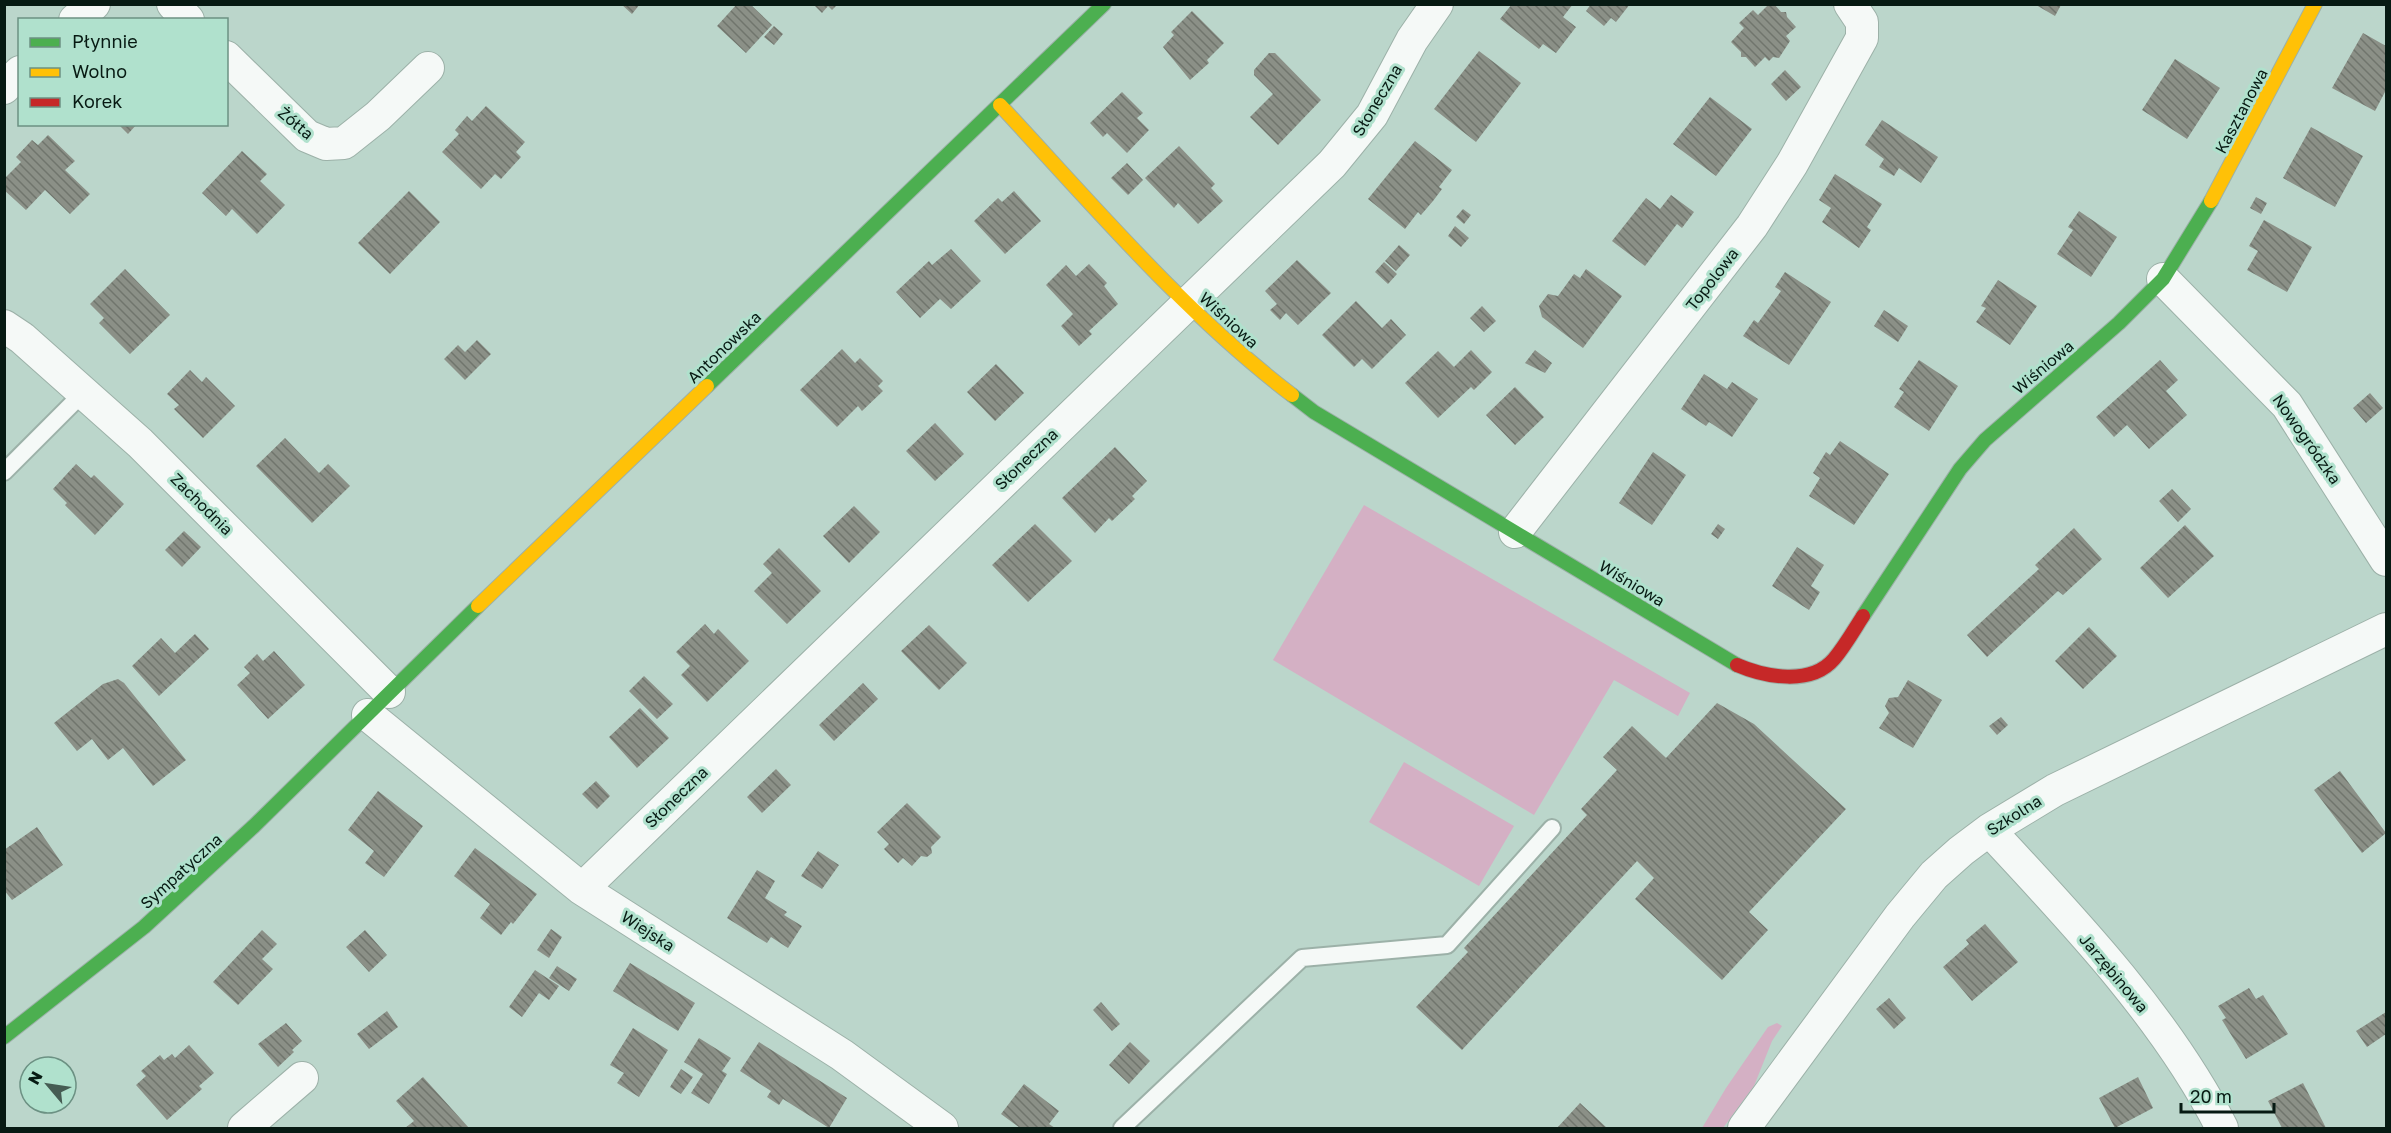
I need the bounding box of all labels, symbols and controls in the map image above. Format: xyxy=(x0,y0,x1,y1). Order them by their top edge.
legend xyxy=(18,18,228,126)
text: Płynnie xyxy=(72,30,138,52)
text: Wolno xyxy=(72,60,127,82)
street label: Słoneczna xyxy=(1348,61,1406,139)
street label: Kasztanowa xyxy=(2210,65,2272,157)
text: Korek xyxy=(72,90,122,112)
street label: Żółta xyxy=(274,102,318,144)
street label: Topolowa xyxy=(1681,244,1743,314)
street label: Wiśniowa xyxy=(1195,288,1263,352)
street label: Antonowska xyxy=(683,307,765,387)
street label: Wiśniowa xyxy=(2008,336,2078,398)
street label: Nowogródzka xyxy=(2269,390,2345,488)
street label: Słoneczna xyxy=(990,424,1062,494)
street label: Zachodnia xyxy=(167,469,237,539)
street label: Wiśniowa xyxy=(1595,556,1669,610)
street label: Słoneczna xyxy=(640,762,712,832)
street label: Szkolna xyxy=(1983,790,2045,840)
street label: Sympatyczna xyxy=(136,829,226,913)
street label: Wiejska xyxy=(618,906,678,956)
street label: Jarzębinowa xyxy=(2075,929,2153,1017)
north arrow xyxy=(18,1055,78,1115)
text: N xyxy=(23,1068,47,1088)
scale bar xyxy=(2181,1076,2274,1114)
text: 20 m xyxy=(2190,1085,2232,1107)

